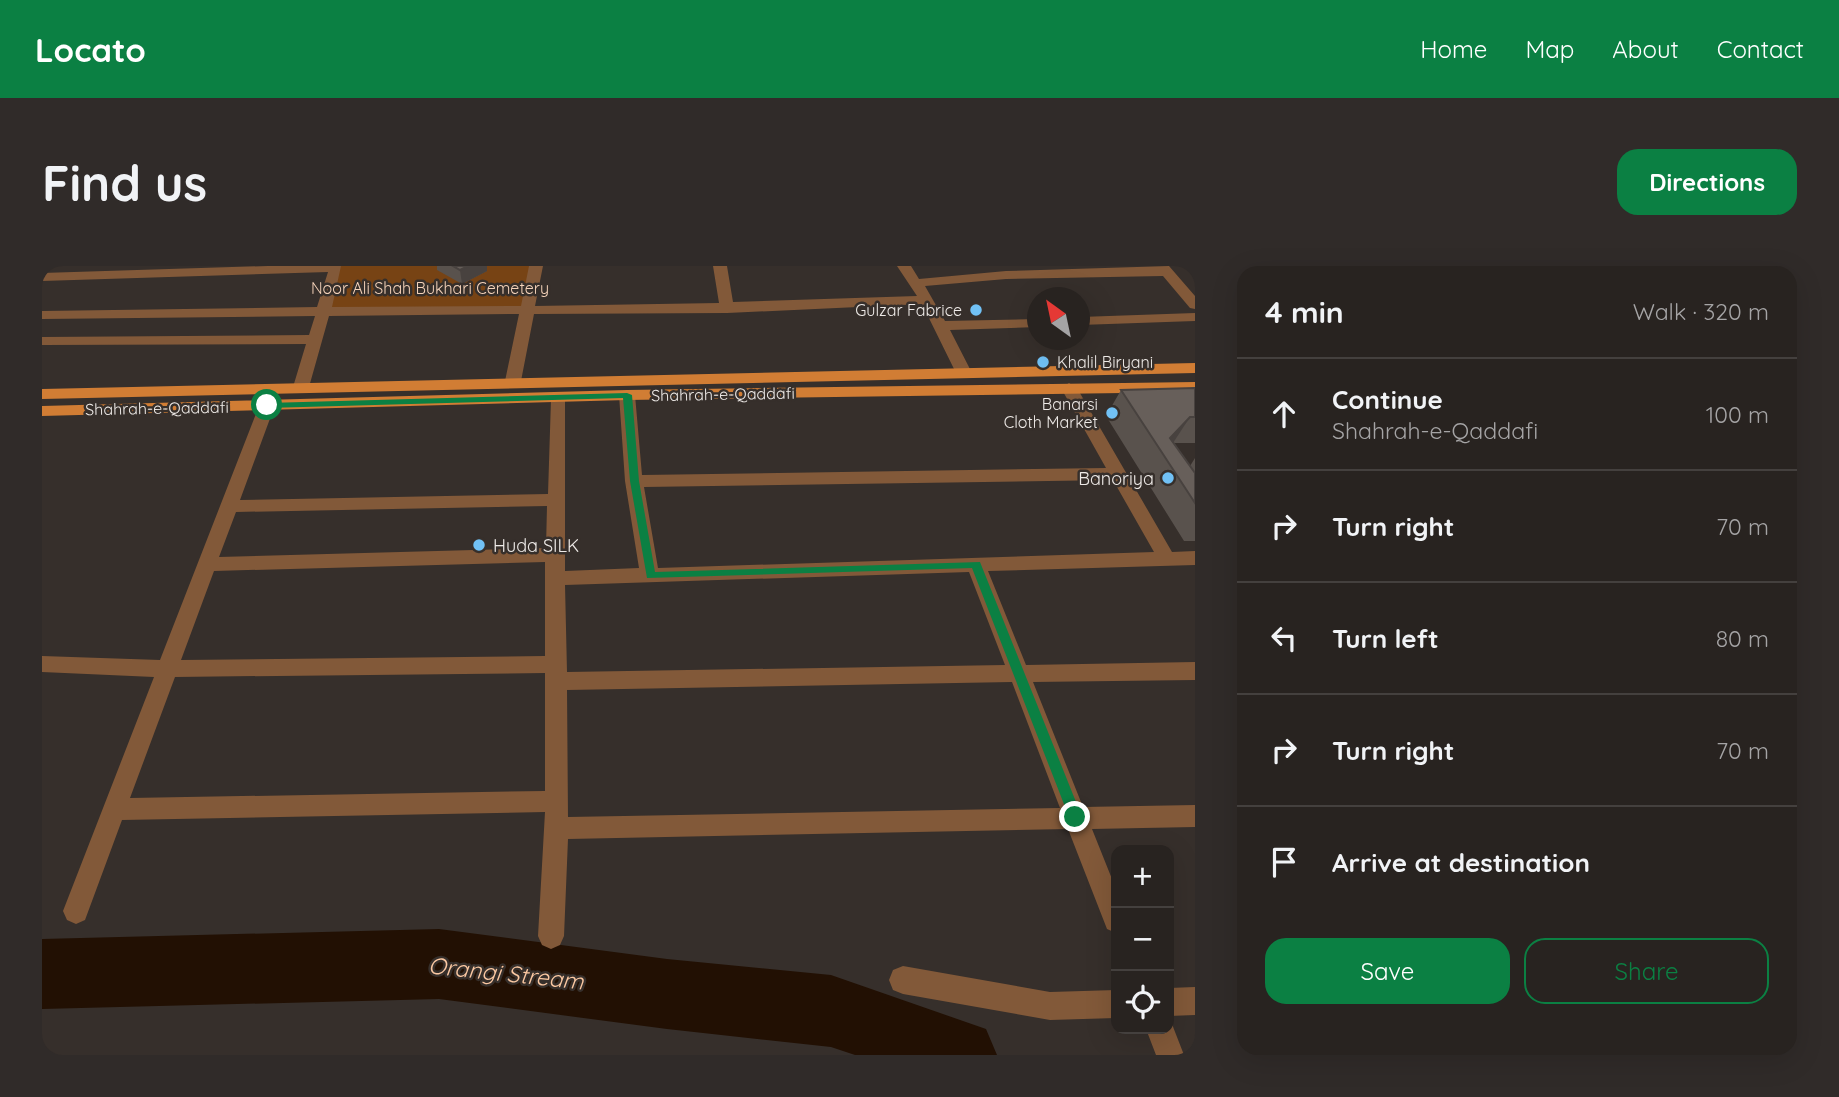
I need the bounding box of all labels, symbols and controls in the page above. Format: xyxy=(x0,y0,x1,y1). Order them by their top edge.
text: Locato xyxy=(35,29,146,70)
text: Home xyxy=(1420,34,1487,64)
text: Map xyxy=(1525,34,1574,64)
text: About xyxy=(1612,34,1679,64)
text: Contact xyxy=(1717,34,1804,64)
button: Directions xyxy=(1617,149,1797,215)
text: Find us xyxy=(42,152,207,213)
park label: Noor Ali Shah Bukhari Cemetery xyxy=(311,278,549,298)
north arrow xyxy=(1027,287,1090,350)
text: 4 min xyxy=(1265,293,1344,331)
text: Walk · 320 m xyxy=(1633,297,1769,326)
place label: Gulzar Fabrice xyxy=(855,300,962,320)
marker: Gulzar Fabrice xyxy=(968,302,984,318)
place label: Khalil Biryani xyxy=(1057,352,1153,372)
marker: Khalil Biryani xyxy=(1035,354,1051,370)
street label: Shahrah-e-Qaddafi xyxy=(651,383,795,405)
text: Continue xyxy=(1332,383,1443,416)
route start xyxy=(251,389,282,420)
place label: Banarsi Cloth Market xyxy=(1004,394,1098,432)
icon: ahead xyxy=(1265,395,1303,433)
street label: Shahrah-e-Qaddafi xyxy=(85,397,229,419)
text: 100 m xyxy=(1706,400,1769,429)
marker: Banarsi Cloth Market xyxy=(1104,405,1120,421)
text: Shahrah-e-Qaddafi xyxy=(1332,416,1538,445)
place label: Banoriya xyxy=(1078,467,1154,490)
marker: Banoriya xyxy=(1160,470,1176,486)
icon: right xyxy=(1265,507,1303,545)
text: Turn right xyxy=(1332,510,1454,543)
text: 70 m xyxy=(1716,512,1769,541)
place label: Huda SILK xyxy=(493,534,579,557)
marker: Huda SILK xyxy=(471,537,487,553)
icon: left xyxy=(1265,619,1303,657)
text: Turn left xyxy=(1332,622,1439,655)
text: 80 m xyxy=(1716,624,1769,653)
icon: right xyxy=(1265,731,1303,769)
text: Turn right xyxy=(1332,734,1454,767)
text: 70 m xyxy=(1716,736,1769,765)
route end xyxy=(1059,801,1090,832)
icon: arrive xyxy=(1265,843,1303,881)
map controls xyxy=(1111,845,1174,1034)
button: + xyxy=(1111,845,1174,908)
text: Arrive at destination xyxy=(1332,846,1590,879)
button: − xyxy=(1111,908,1174,971)
button: Save xyxy=(1265,938,1510,1004)
button: Share xyxy=(1524,938,1769,1004)
water label: Orangi Stream xyxy=(427,950,586,996)
button: locate xyxy=(1111,971,1174,1034)

